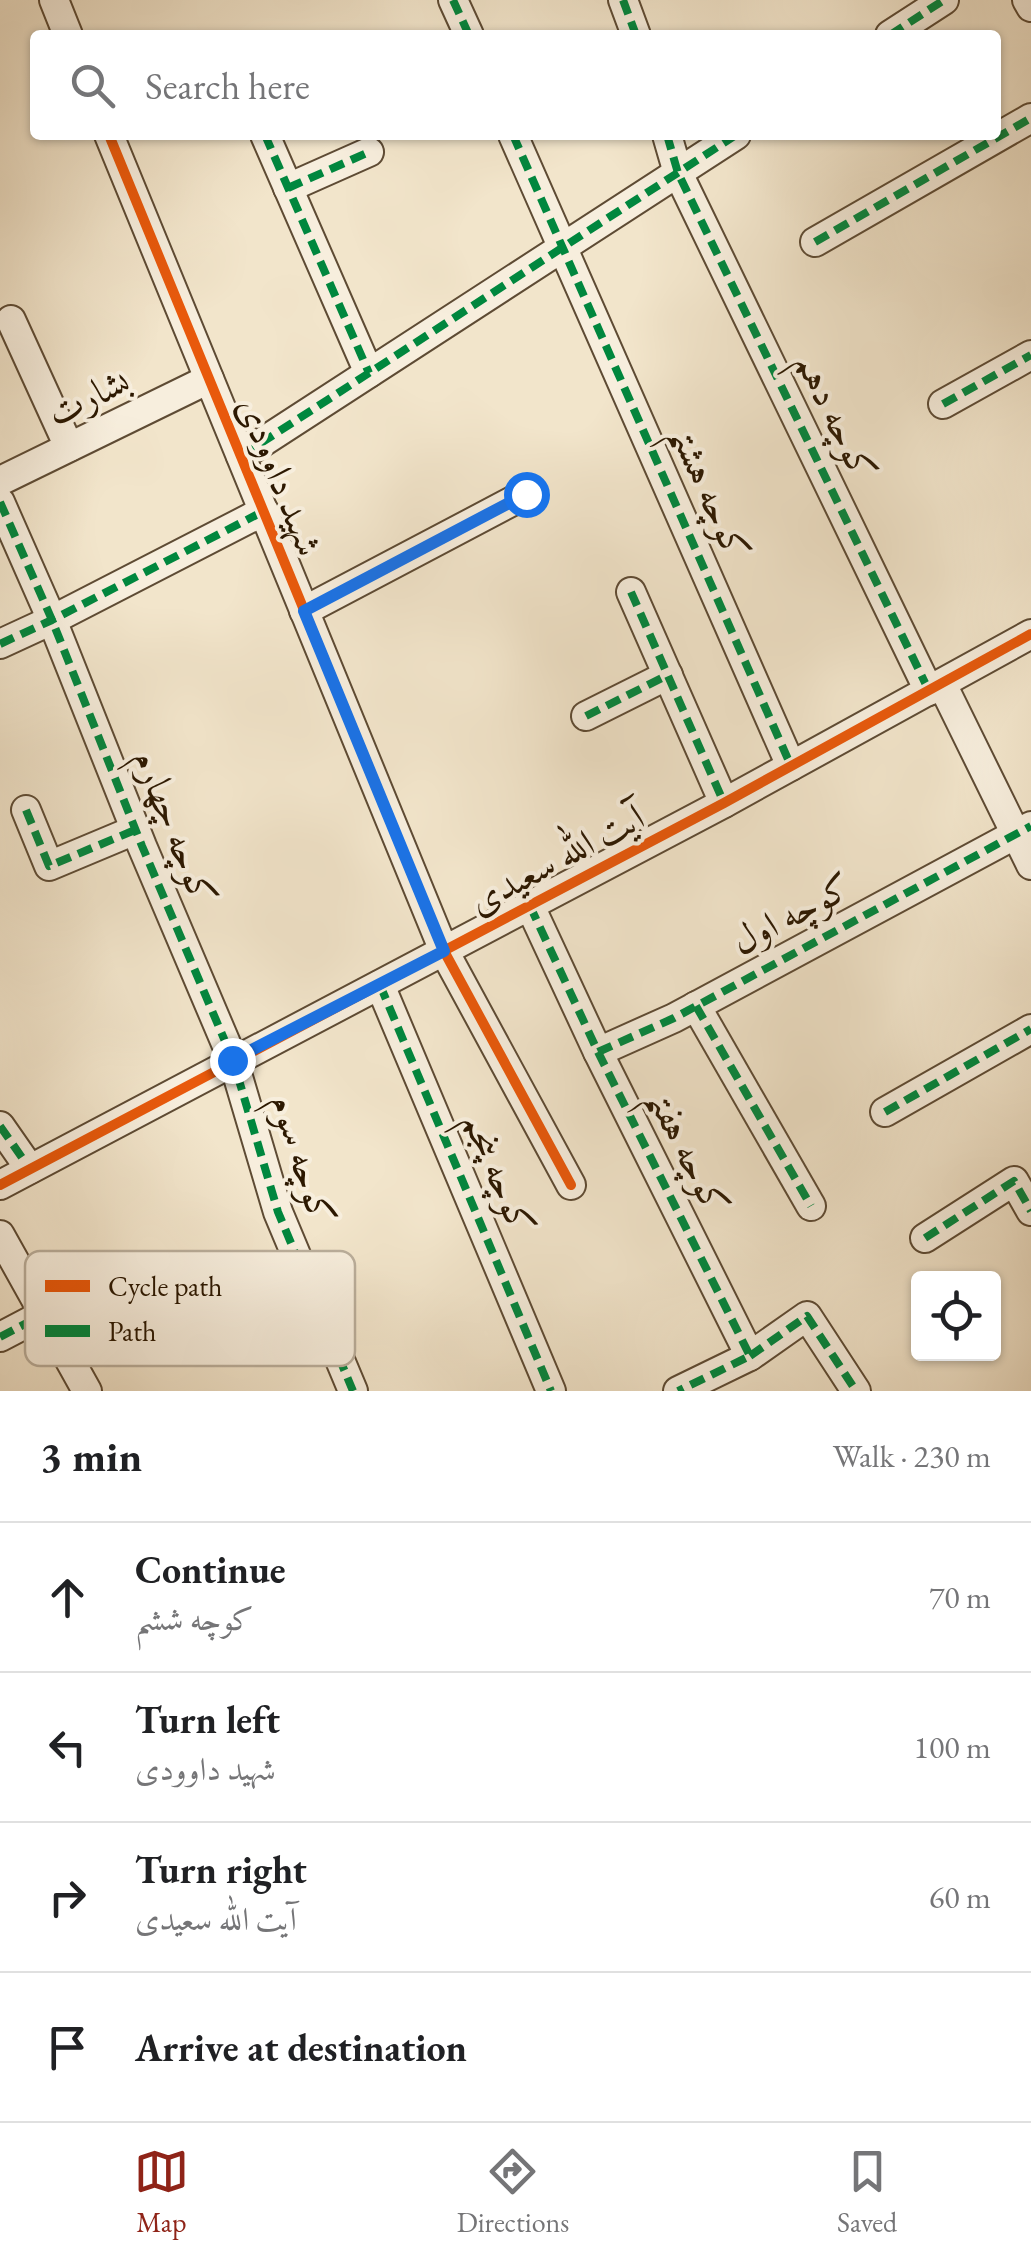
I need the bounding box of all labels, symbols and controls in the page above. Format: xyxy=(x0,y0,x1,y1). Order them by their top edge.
search box xyxy=(30,30,1001,140)
icon: search xyxy=(65,58,120,113)
text: Search here xyxy=(145,61,310,110)
street label: کوچه دهم xyxy=(774,344,889,494)
street label: بشارت xyxy=(39,355,138,437)
street label: شهید داوودی xyxy=(227,389,335,563)
street label: کوچه هشتم xyxy=(647,417,763,573)
route start xyxy=(504,472,550,518)
street label: کوچه چهارم xyxy=(114,742,229,916)
street label: آیت الله سعیدی xyxy=(458,786,656,925)
street label: کوچه اول xyxy=(722,861,861,967)
route end xyxy=(210,1038,256,1084)
street label: کوچه هفتم xyxy=(624,1079,742,1229)
street label: کوچه سوم xyxy=(251,1087,348,1234)
street label: کوچه پنجم xyxy=(441,1104,548,1247)
legend xyxy=(25,1251,355,1366)
text: Cycle path xyxy=(108,1268,222,1304)
map controls xyxy=(911,1271,1001,1361)
button: locate xyxy=(911,1271,1001,1361)
text: Path xyxy=(108,1313,156,1349)
text: 3 min xyxy=(40,1429,142,1484)
text: Walk · 230 m xyxy=(833,1435,991,1477)
text: Continue xyxy=(135,1545,286,1594)
icon: ahead xyxy=(40,1570,95,1625)
text: 70 m xyxy=(929,1576,991,1618)
text: کوچه ششم xyxy=(135,1598,253,1640)
text: Turn left xyxy=(135,1695,280,1744)
icon: left xyxy=(40,1720,95,1775)
text: 100 m xyxy=(914,1726,991,1768)
text: شهید داوودی xyxy=(135,1748,276,1790)
text: Turn right xyxy=(135,1845,307,1894)
icon: right xyxy=(40,1870,95,1925)
text: 60 m xyxy=(929,1876,991,1918)
text: آیت الله سعیدی xyxy=(135,1898,297,1940)
icon: arrive xyxy=(40,2020,95,2075)
text: Arrive at destination xyxy=(135,2023,467,2072)
tab: Map xyxy=(134,2144,189,2240)
tab: Directions xyxy=(457,2144,569,2240)
tab: Saved xyxy=(837,2144,897,2240)

